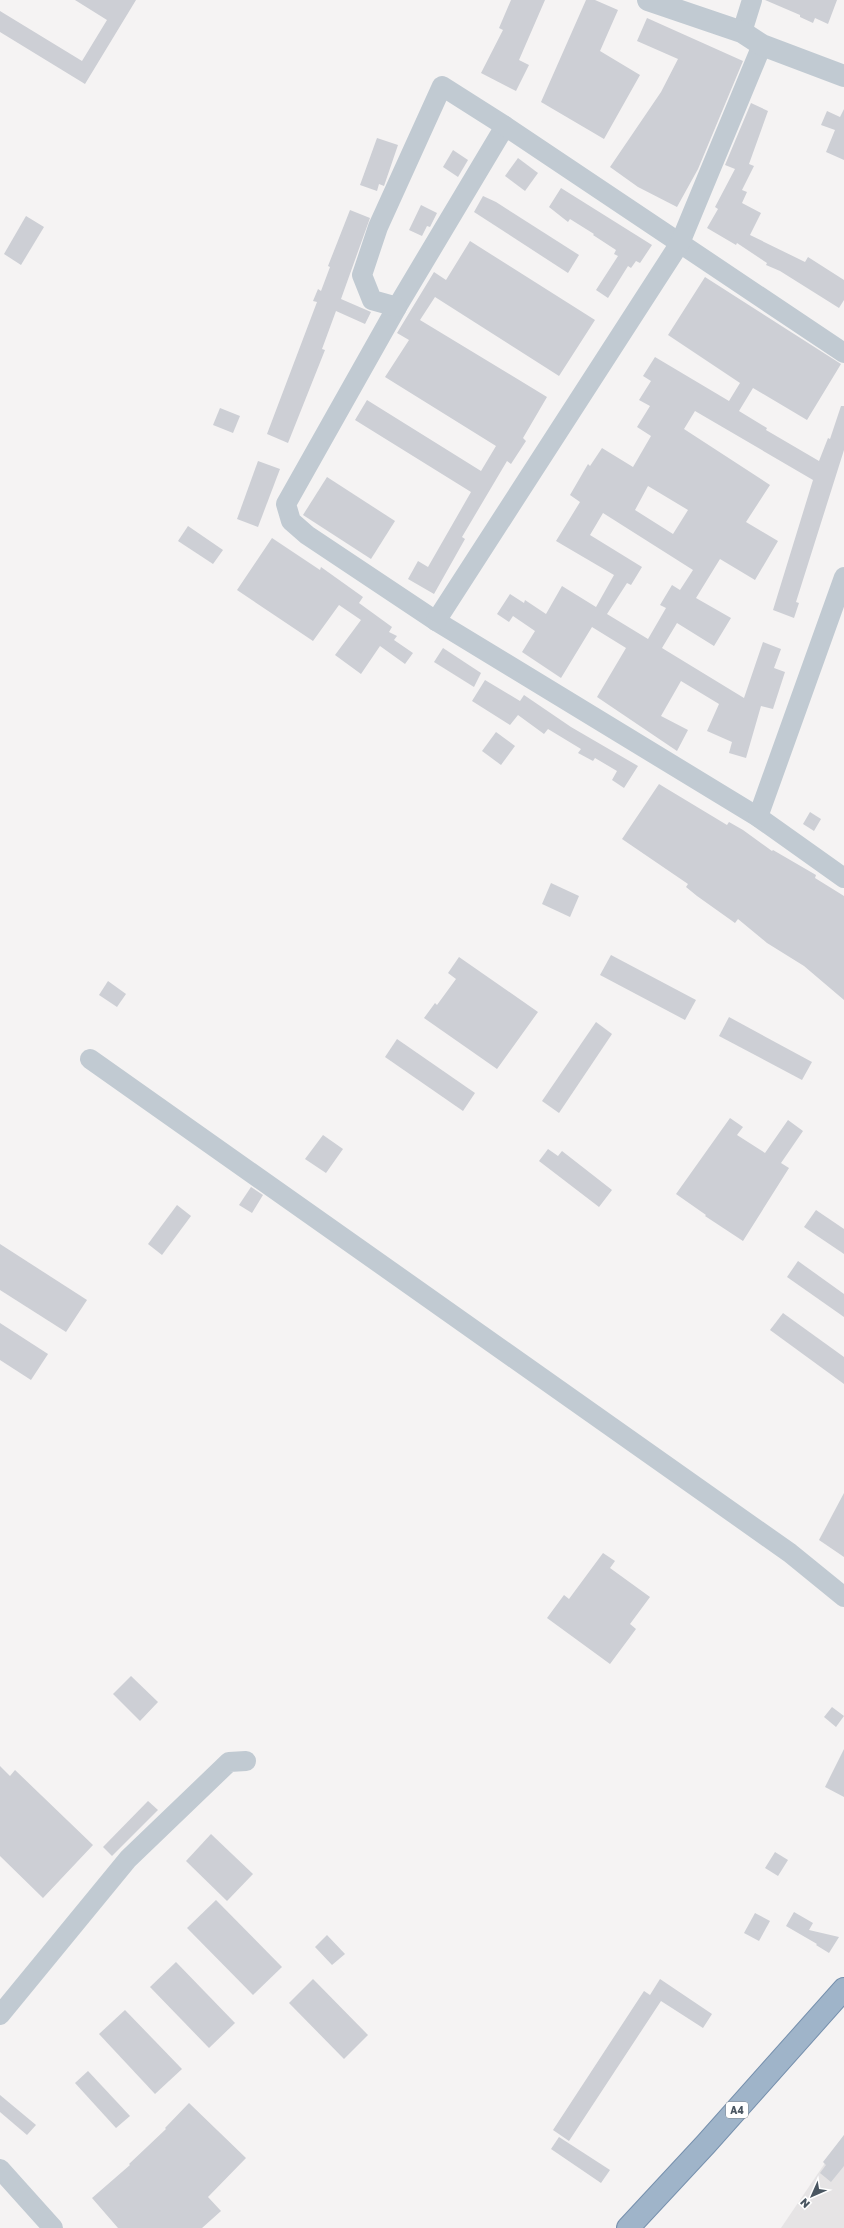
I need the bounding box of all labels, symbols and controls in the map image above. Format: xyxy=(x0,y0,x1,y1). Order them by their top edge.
road number: A4 xyxy=(726,2102,748,2118)
north arrow xyxy=(792,2176,832,2216)
text: N xyxy=(797,2196,812,2211)

